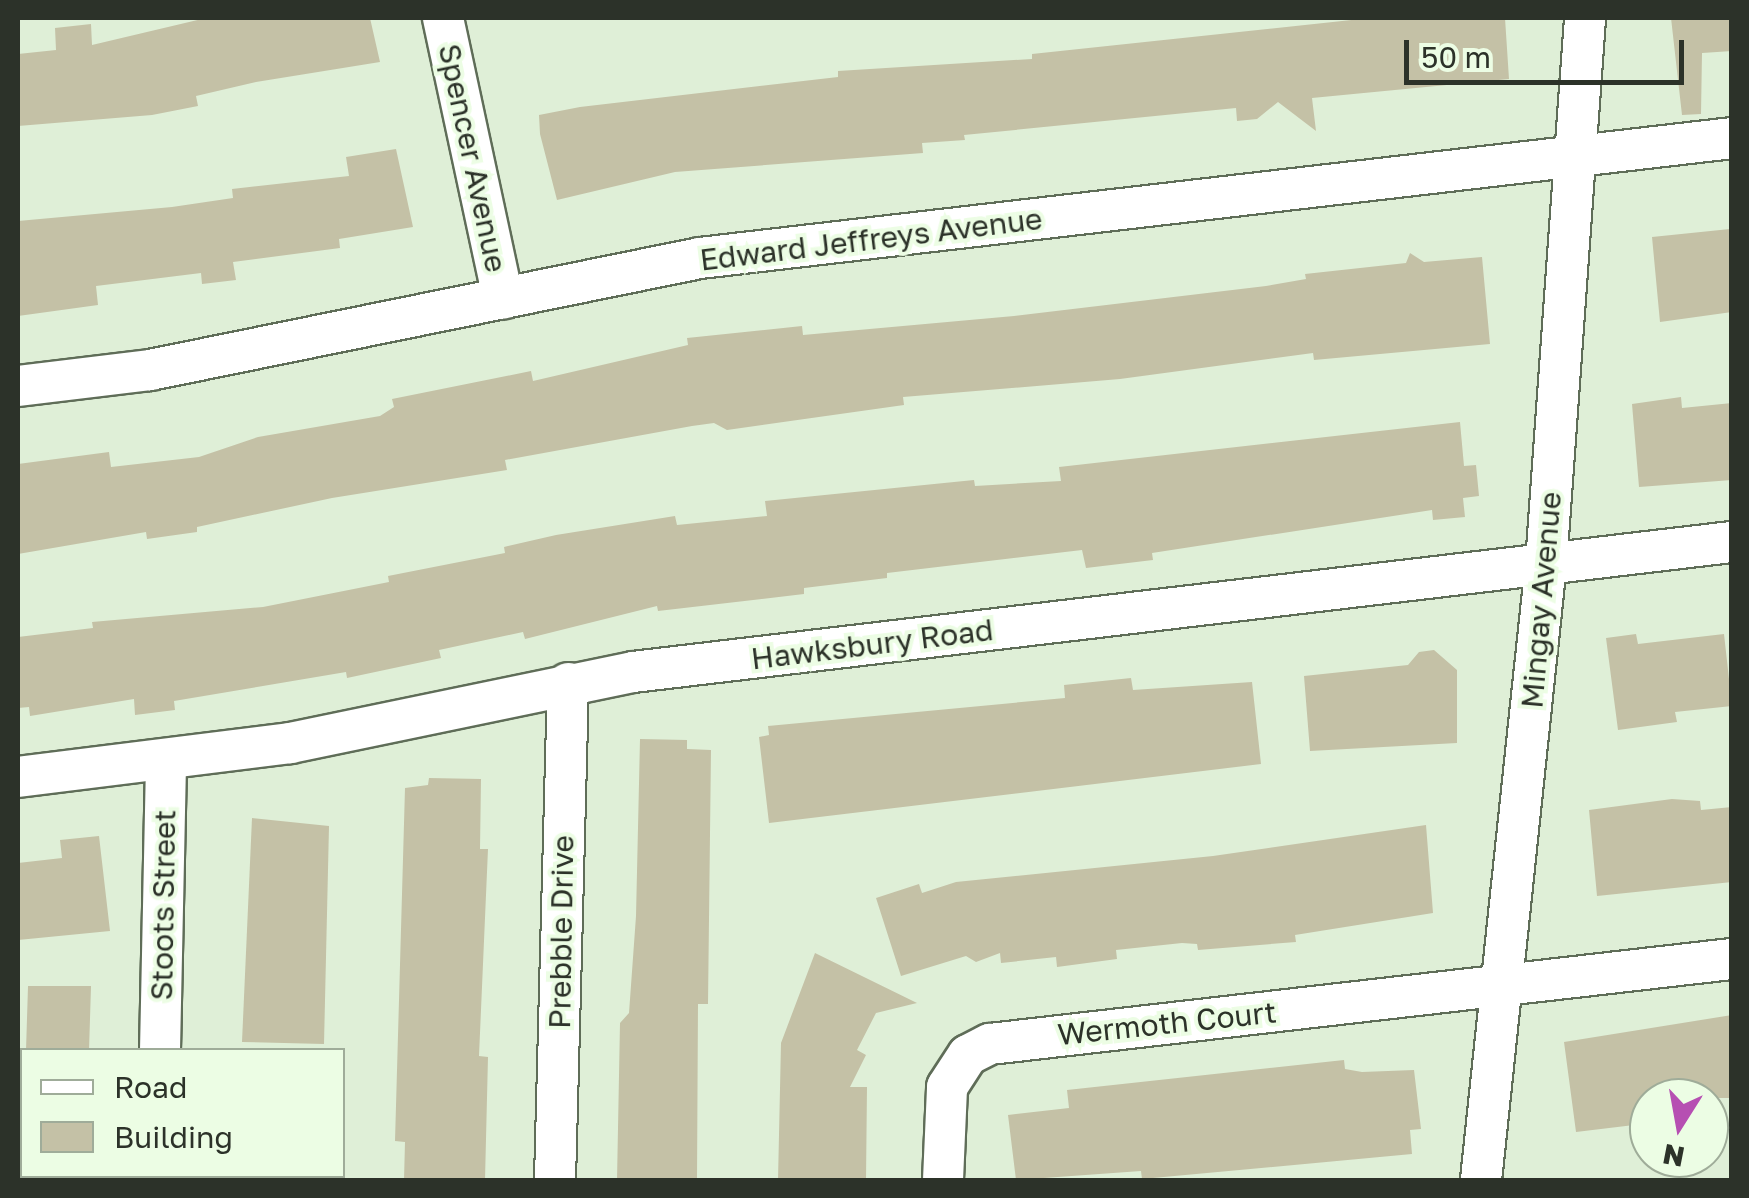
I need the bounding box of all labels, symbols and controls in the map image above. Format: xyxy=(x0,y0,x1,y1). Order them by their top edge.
scale bar xyxy=(1409,20,1689,82)
text: 50 m xyxy=(1421,39,1491,75)
street label: Spencer Avenue xyxy=(431,41,515,275)
street label: Edward Jeffreys Avenue xyxy=(698,200,1044,278)
street label: Mingay Avenue xyxy=(1514,490,1568,710)
street label: Hawksbury Road xyxy=(749,611,995,677)
street label: Stoots Street xyxy=(143,809,183,1001)
street label: Prebble Drive xyxy=(541,835,581,1029)
street label: Wermoth Court xyxy=(1056,994,1278,1052)
legend xyxy=(20,1048,345,1178)
text: Road xyxy=(114,1069,188,1105)
north arrow xyxy=(1629,1078,1729,1178)
text: Building xyxy=(114,1119,233,1155)
text: N xyxy=(1660,1138,1687,1174)

